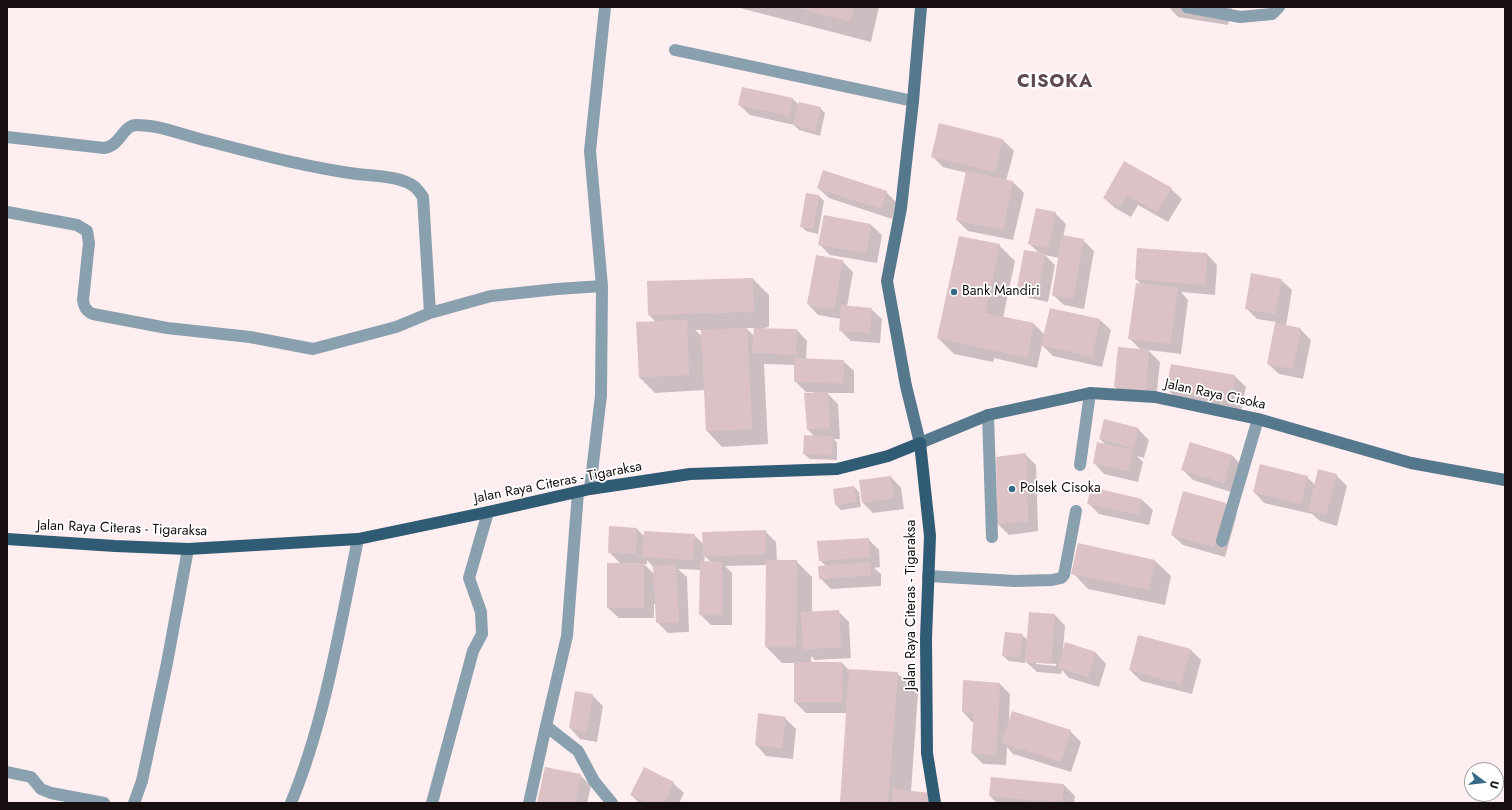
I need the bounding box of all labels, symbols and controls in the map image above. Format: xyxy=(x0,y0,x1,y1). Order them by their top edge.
district label: CISOKA xyxy=(1017,72,1093,94)
place label: Bank Mandiri xyxy=(962,284,1040,300)
marker: Bank Mandiri xyxy=(949,287,959,297)
street label: Jalan Raya Cisoka xyxy=(1163,376,1267,414)
street label: Jalan Raya Citeras - Tigaraksa xyxy=(473,458,643,508)
place label: Polsek Cisoka xyxy=(1020,481,1101,497)
marker: Polsek Cisoka xyxy=(1007,484,1017,494)
street label: Jalan Raya Citeras - Tigaraksa xyxy=(37,518,207,540)
street label: Jalan Raya Citeras - Tigaraksa xyxy=(904,520,920,690)
north arrow xyxy=(1464,762,1504,802)
text: U xyxy=(1486,779,1503,791)

